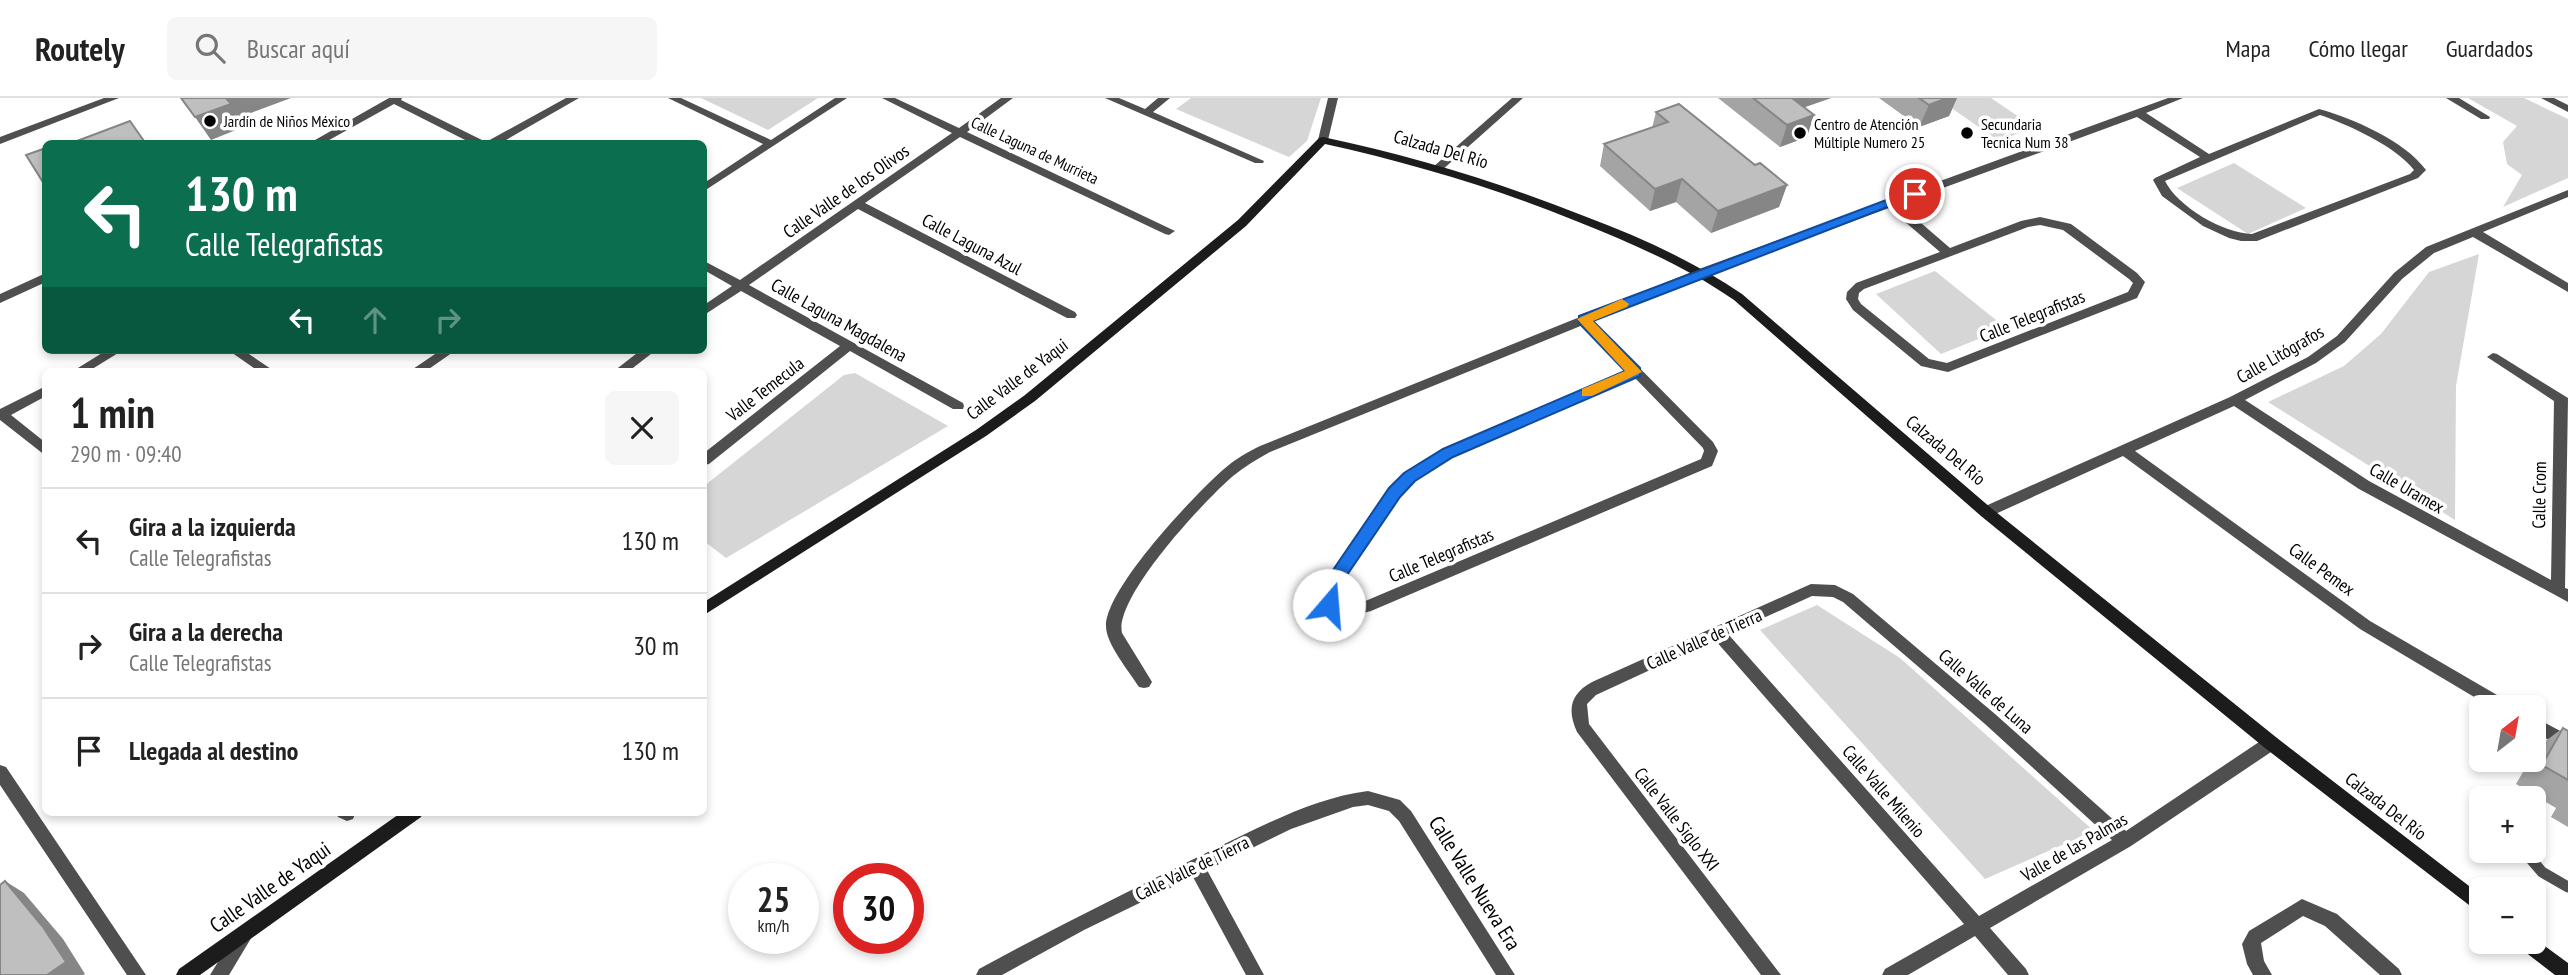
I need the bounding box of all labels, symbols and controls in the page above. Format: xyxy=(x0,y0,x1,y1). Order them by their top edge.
search box xyxy=(167,17,657,80)
text: Routely xyxy=(35,27,125,70)
icon: search xyxy=(191,29,229,67)
text: Buscar aquí xyxy=(247,32,350,65)
text: Mapa xyxy=(2226,33,2271,64)
text: Cómo llegar xyxy=(2309,33,2408,64)
text: Guardados xyxy=(2446,33,2533,64)
place label: Jardín de Niños México xyxy=(223,111,350,131)
street label: Calle Laguna de Murrieta xyxy=(968,112,1102,188)
marker: Jardín de Niños México xyxy=(202,113,218,129)
place label: Centro de Atención Múltiple Numero 25 xyxy=(1814,114,1925,152)
place label: Secundaria Tecnica Num 38 xyxy=(1981,114,2068,152)
street label: Calzada Del Río xyxy=(1391,125,1491,173)
marker: Centro de Atención Múltiple Numero 25 xyxy=(1792,125,1808,141)
marker: Secundaria Tecnica Num 38 xyxy=(1959,125,1975,141)
street label: Calle Valle de los Olivos xyxy=(779,139,913,243)
text: 130 m xyxy=(185,161,298,225)
pin xyxy=(1885,164,1945,224)
icon: left xyxy=(70,168,161,259)
icon: arrive xyxy=(1896,175,1934,213)
street label: Calle Laguna Azul xyxy=(918,208,1027,280)
text: Calle Telegrafistas xyxy=(185,223,383,265)
street label: Calle Laguna Magdalena xyxy=(767,273,911,367)
street label: Calle Telegrafistas xyxy=(1976,284,2088,348)
icon: left xyxy=(283,301,321,339)
icon: ahead xyxy=(356,301,394,339)
icon: right xyxy=(429,301,467,339)
street label: Calle Litógrafos xyxy=(2232,320,2328,388)
street label: Calle Valle de Yaqui xyxy=(962,333,1072,425)
street label: Valle Temecula xyxy=(721,352,808,427)
text: 1 min xyxy=(70,385,155,440)
button: close xyxy=(605,391,679,465)
street label: Calzada Del Río xyxy=(1901,410,1991,490)
text: 290 m · 09:40 xyxy=(70,439,182,468)
street label: Calle Uramex xyxy=(2365,457,2449,519)
street label: Calle Crom xyxy=(2527,461,2551,529)
text: Gira a la izquierda xyxy=(129,510,296,543)
icon: left xyxy=(70,522,108,560)
street label: Calle Telegrafistas xyxy=(1385,523,1497,587)
text: 130 m xyxy=(621,524,679,557)
street label: Calle Pemex xyxy=(2284,537,2360,601)
text: Calle Telegrafistas xyxy=(129,543,272,572)
position arrow xyxy=(1292,568,1366,642)
street label: Calle Valle de Tierra xyxy=(1643,603,1765,675)
text: Gira a la derecha xyxy=(129,615,283,648)
icon: right xyxy=(70,627,108,665)
text: 30 m xyxy=(633,629,679,662)
street label: Calle Valle de Luna xyxy=(1934,644,2038,738)
text: Calle Telegrafistas xyxy=(129,648,272,677)
north arrow xyxy=(2469,695,2546,772)
map controls xyxy=(2469,695,2546,954)
icon: arrive xyxy=(70,732,108,770)
text: Llegada al destino xyxy=(129,734,298,767)
text: 130 m xyxy=(621,734,679,767)
street label: Calle Valle Milenio xyxy=(1837,740,1931,842)
street label: Calle Valle Siglo XXI xyxy=(1629,763,1725,875)
street label: Calzada Del Río xyxy=(2341,767,2432,845)
button: + xyxy=(2469,786,2546,863)
street label: Valle de las Palmas xyxy=(2016,807,2131,887)
street label: Calle Valle Nueva Era xyxy=(1423,811,1527,955)
street label: Calle Valle de Tierra xyxy=(1131,831,1253,905)
street label: Calle Valle de Yaqui xyxy=(204,835,336,939)
speed limit sign: 30 xyxy=(833,863,924,954)
text: 25 xyxy=(757,876,790,922)
button: − xyxy=(2469,877,2546,954)
text: km/h xyxy=(758,914,789,937)

